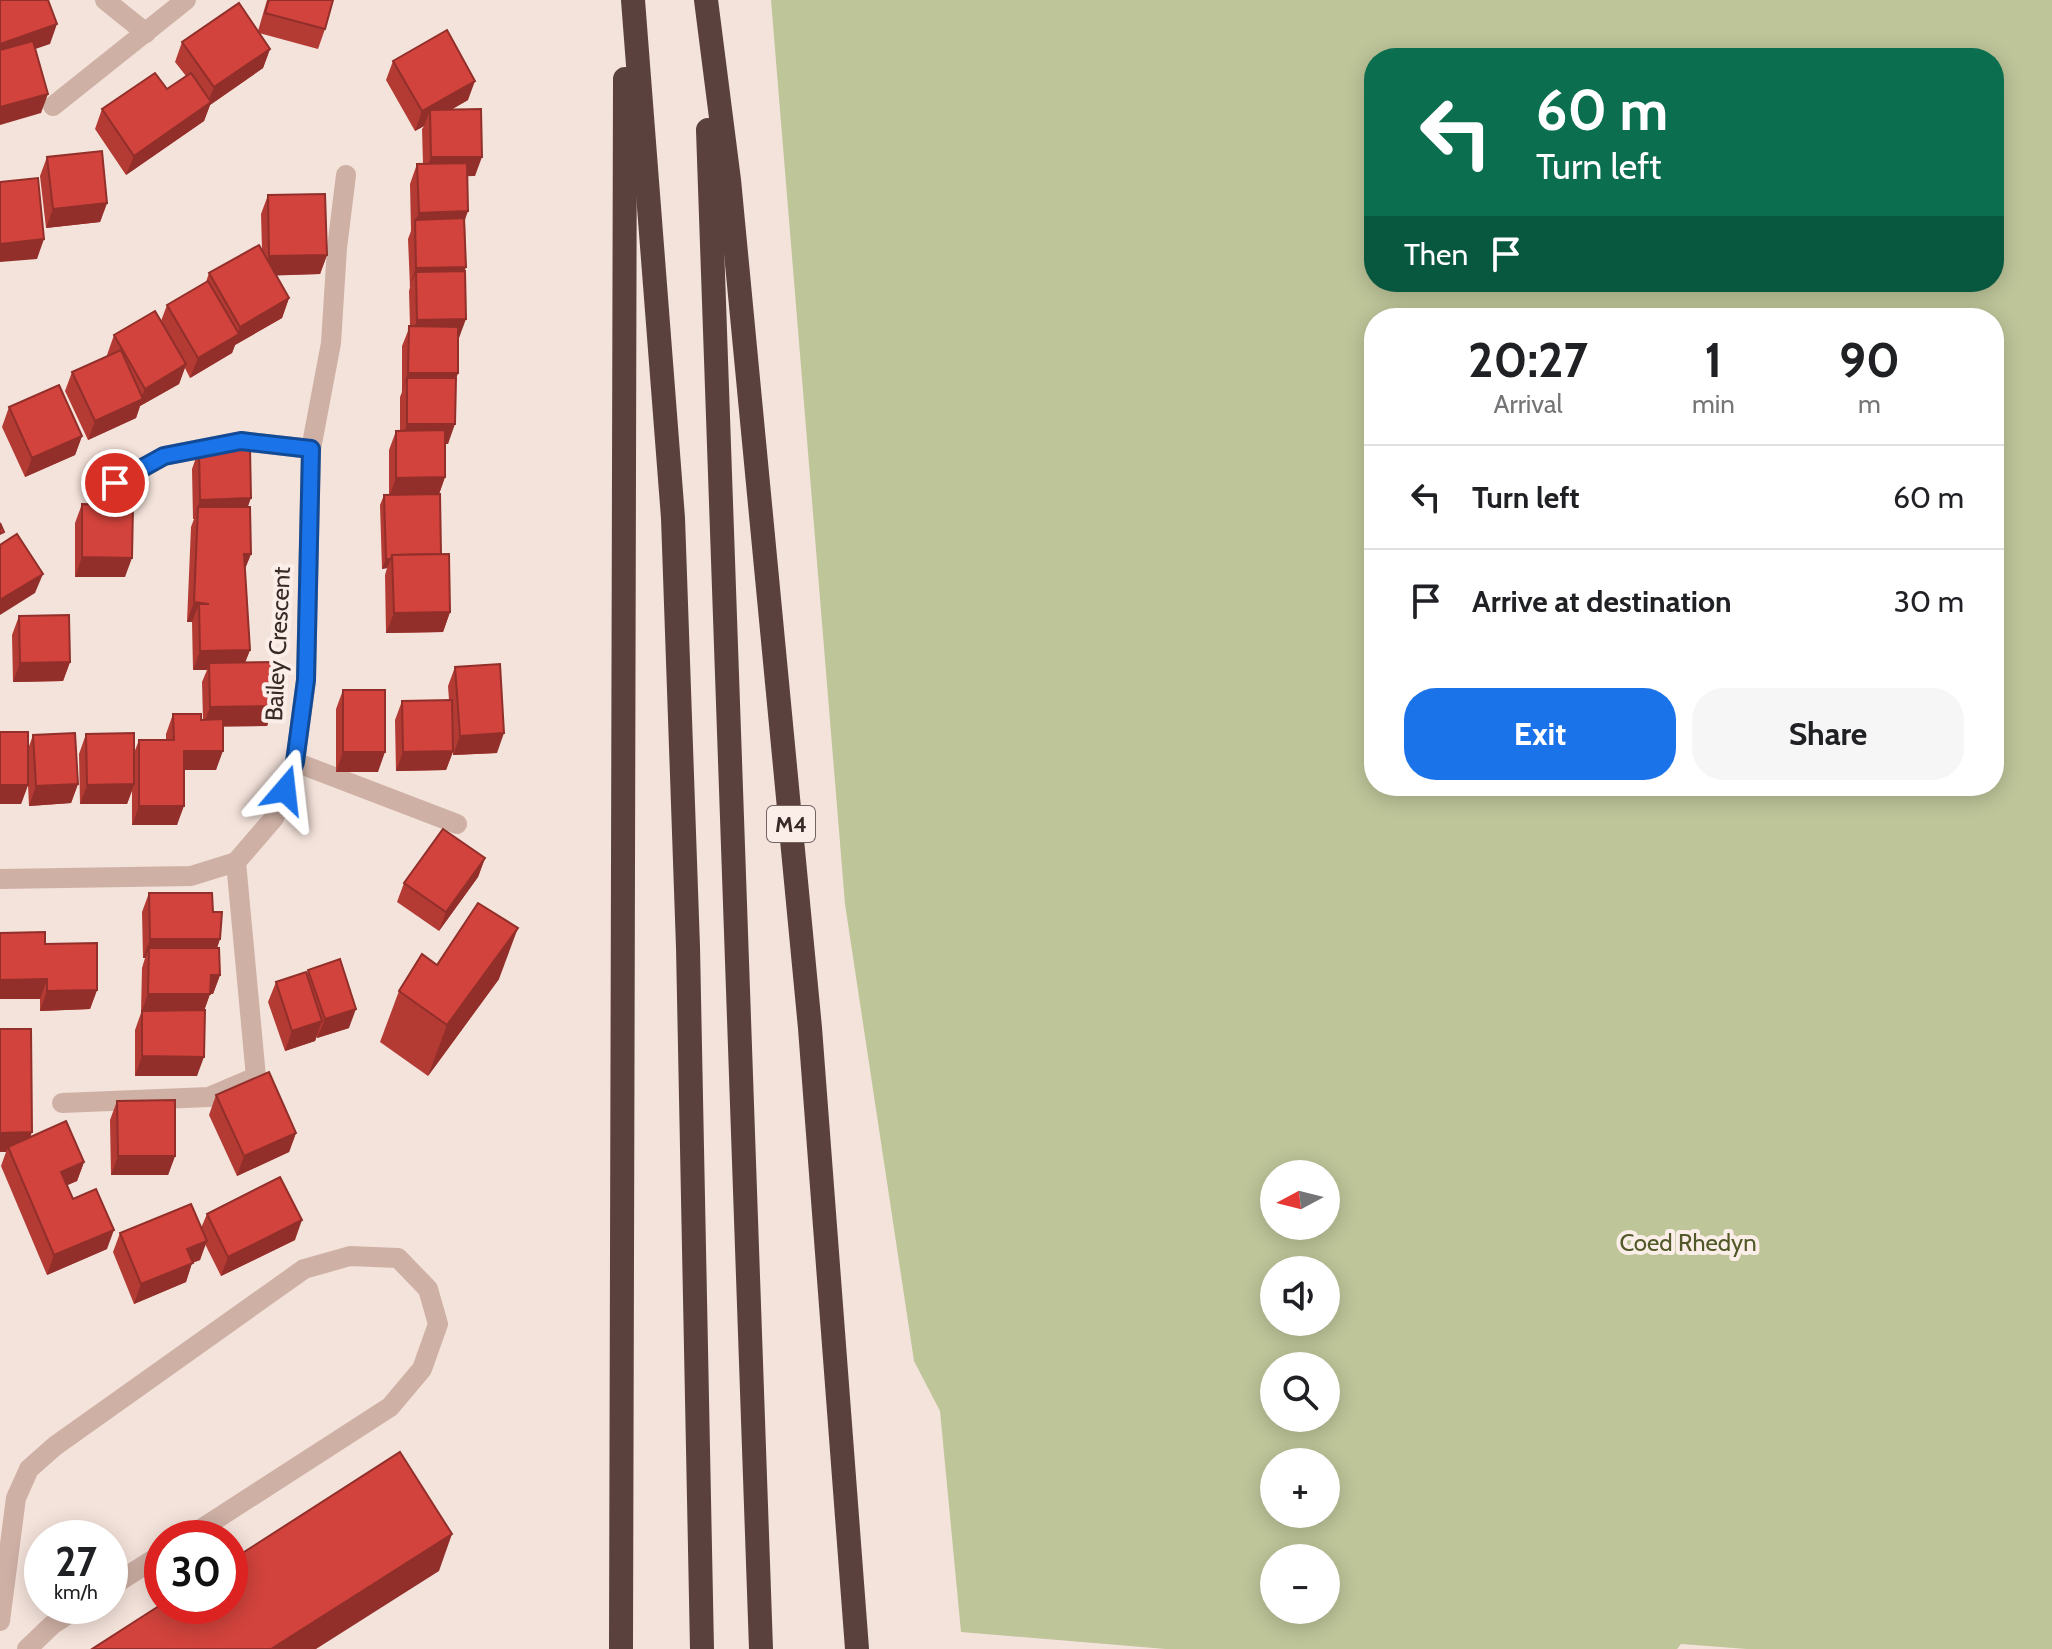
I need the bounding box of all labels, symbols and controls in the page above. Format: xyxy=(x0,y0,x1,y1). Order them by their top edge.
text: 60 m xyxy=(1536,76,1668,144)
icon: left xyxy=(1404,80,1508,184)
text: Turn left xyxy=(1536,144,1661,188)
icon: arrive xyxy=(1484,232,1528,276)
text: Then xyxy=(1404,236,1468,273)
text: 20:27 xyxy=(1468,331,1588,389)
text: 1 xyxy=(1705,331,1722,389)
text: 90 xyxy=(1839,331,1900,389)
text: Arrival xyxy=(1493,388,1563,420)
text: min xyxy=(1692,388,1735,420)
text: m xyxy=(1858,388,1881,420)
pin xyxy=(81,449,149,517)
icon: arrive xyxy=(93,461,137,505)
icon: left xyxy=(1404,475,1448,519)
text: Turn left xyxy=(1472,479,1580,516)
text: 60 m xyxy=(1893,479,1964,516)
street label: Bailey Crescent xyxy=(259,566,296,722)
icon: arrive xyxy=(1404,579,1448,623)
text: Arrive at destination xyxy=(1472,583,1732,620)
text: 30 m xyxy=(1894,583,1964,620)
button: Exit xyxy=(1404,688,1676,780)
button: Share xyxy=(1692,688,1964,780)
position arrow xyxy=(243,748,327,832)
road number: M4 xyxy=(767,806,815,842)
north arrow xyxy=(1260,1160,1340,1240)
map controls xyxy=(1260,1160,1340,1624)
park label: Coed Rhedyn xyxy=(1619,1228,1757,1257)
button: sound xyxy=(1260,1256,1340,1336)
button: search xyxy=(1260,1352,1340,1432)
button: + xyxy=(1260,1448,1340,1528)
speed limit sign: 30 xyxy=(144,1520,248,1624)
text: 27 xyxy=(55,1537,97,1586)
button: − xyxy=(1260,1544,1340,1624)
text: km/h xyxy=(54,1580,98,1604)

